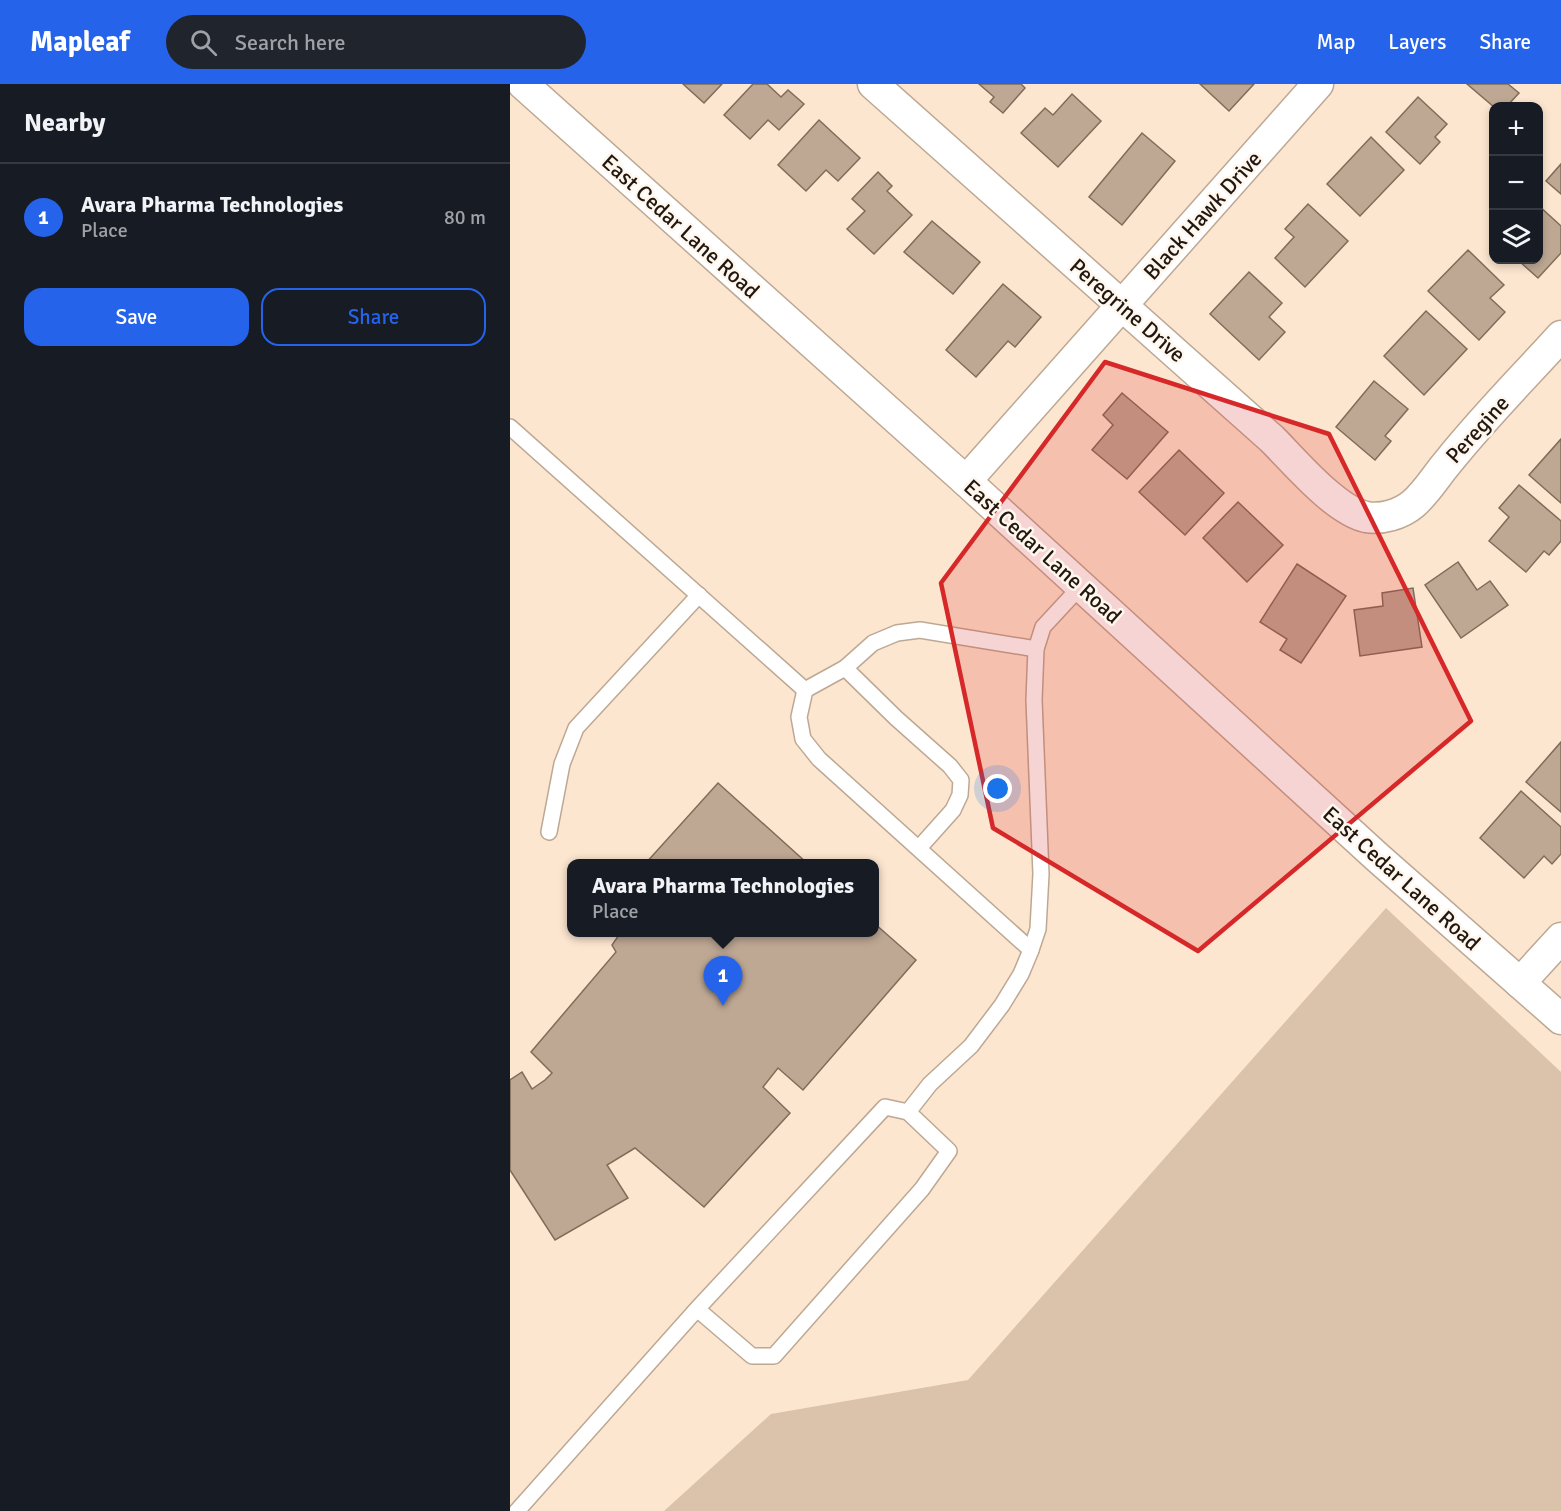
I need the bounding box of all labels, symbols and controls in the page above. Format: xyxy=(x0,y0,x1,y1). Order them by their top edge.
search box xyxy=(166,15,586,69)
text: Mapleaf xyxy=(30,25,130,59)
icon: search xyxy=(187,26,220,59)
text: Search here xyxy=(235,29,346,56)
text: Map xyxy=(1317,29,1355,55)
text: Layers xyxy=(1388,29,1446,55)
text: Share xyxy=(1479,29,1531,55)
map controls xyxy=(1489,102,1543,264)
button: + xyxy=(1489,102,1543,156)
text: Nearby xyxy=(24,107,105,139)
street label: Black Hawk Drive xyxy=(1138,145,1267,285)
street label: East Cedar Lane Road xyxy=(596,148,765,304)
button: − xyxy=(1489,156,1543,210)
text: Avara Pharma Technologies xyxy=(81,191,343,218)
text: 1 xyxy=(38,205,49,230)
text: 80 m xyxy=(444,205,486,230)
button: layers xyxy=(1489,210,1543,264)
text: Place xyxy=(81,218,128,243)
street label: Peregrine Drive xyxy=(1064,253,1191,368)
button: Save xyxy=(24,288,249,346)
button: Share xyxy=(261,288,486,346)
street label: Peregine xyxy=(1440,390,1515,469)
street label: East Cedar Lane Road xyxy=(958,473,1127,629)
your location xyxy=(983,774,1012,803)
street label: East Cedar Lane Road xyxy=(1317,800,1486,956)
popup xyxy=(567,859,879,937)
text: Avara Pharma Technologies xyxy=(592,872,854,899)
text: Place xyxy=(592,899,639,924)
pin: 1 xyxy=(704,956,742,1006)

